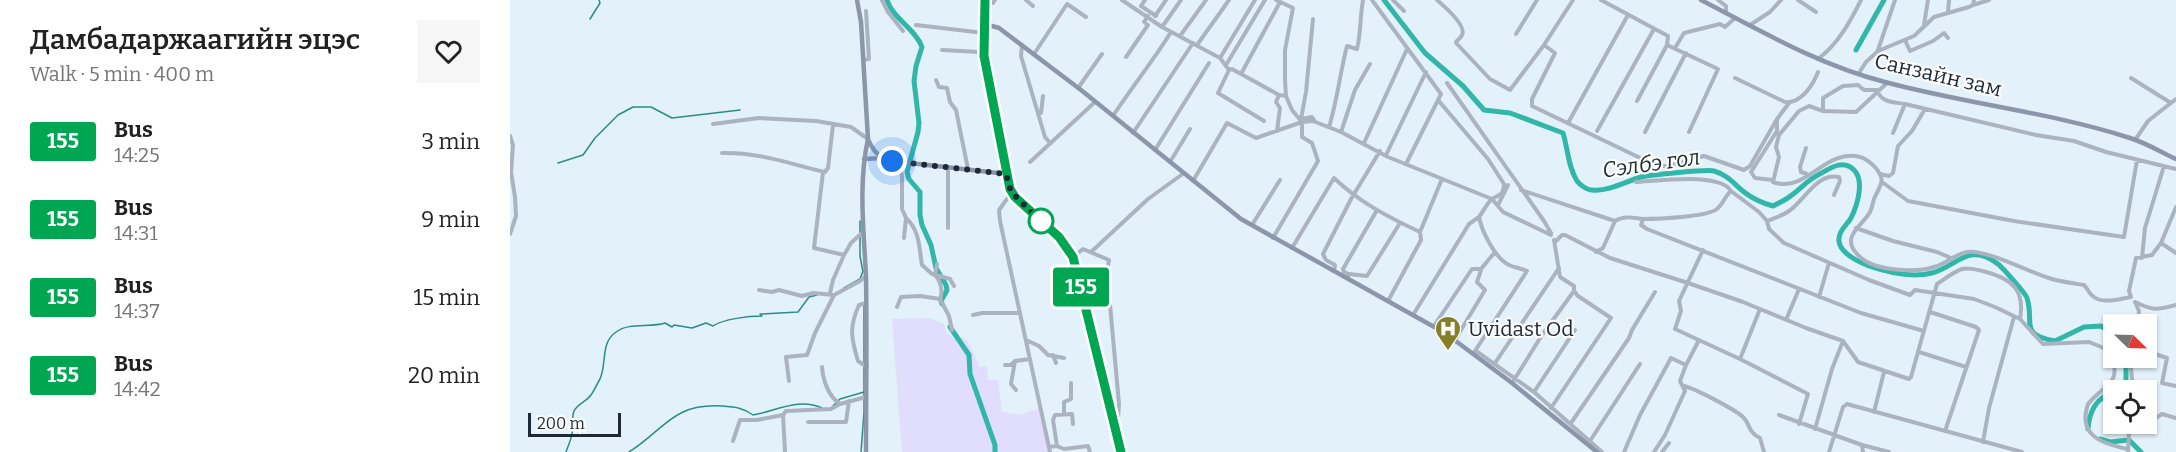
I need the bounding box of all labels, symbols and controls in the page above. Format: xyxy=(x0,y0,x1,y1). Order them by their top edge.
button: heart xyxy=(417,20,480,83)
text: Дамбадаржаагийн эцэс xyxy=(30,23,360,56)
street label: Санзайн зам xyxy=(1872,48,2004,102)
text: Walk · 5 min · 400 m xyxy=(30,62,214,86)
text: Bus xyxy=(114,116,153,143)
text: 155 xyxy=(47,128,79,154)
text: 3 min xyxy=(422,128,480,155)
text: 14:25 xyxy=(114,143,160,167)
water label: Сэлбэ гол xyxy=(1600,143,1702,184)
your location xyxy=(877,146,907,176)
text: Bus xyxy=(114,194,153,221)
text: 155 xyxy=(47,206,79,232)
text: 9 min xyxy=(421,206,480,233)
unlabelled marker xyxy=(1028,208,1054,234)
text: 14:31 xyxy=(114,221,158,245)
line badge: 155 xyxy=(1046,268,1116,306)
text: Bus xyxy=(114,272,153,299)
text: 155 xyxy=(1065,274,1097,300)
text: 155 xyxy=(47,284,79,310)
text: 15 min xyxy=(413,284,480,311)
text: 14:37 xyxy=(114,299,159,323)
hospital icon: Uvidast Od xyxy=(1433,314,1463,352)
north arrow xyxy=(2103,314,2157,368)
map controls xyxy=(2103,314,2157,434)
place label: Uvidast Od xyxy=(1468,316,1574,342)
text: Bus xyxy=(114,350,153,377)
text: 155 xyxy=(47,362,79,388)
text: 20 min xyxy=(408,362,480,389)
text: 14:42 xyxy=(114,377,161,401)
button: locate xyxy=(2103,380,2157,434)
scale bar xyxy=(528,410,621,438)
text: 200 m xyxy=(537,414,585,433)

